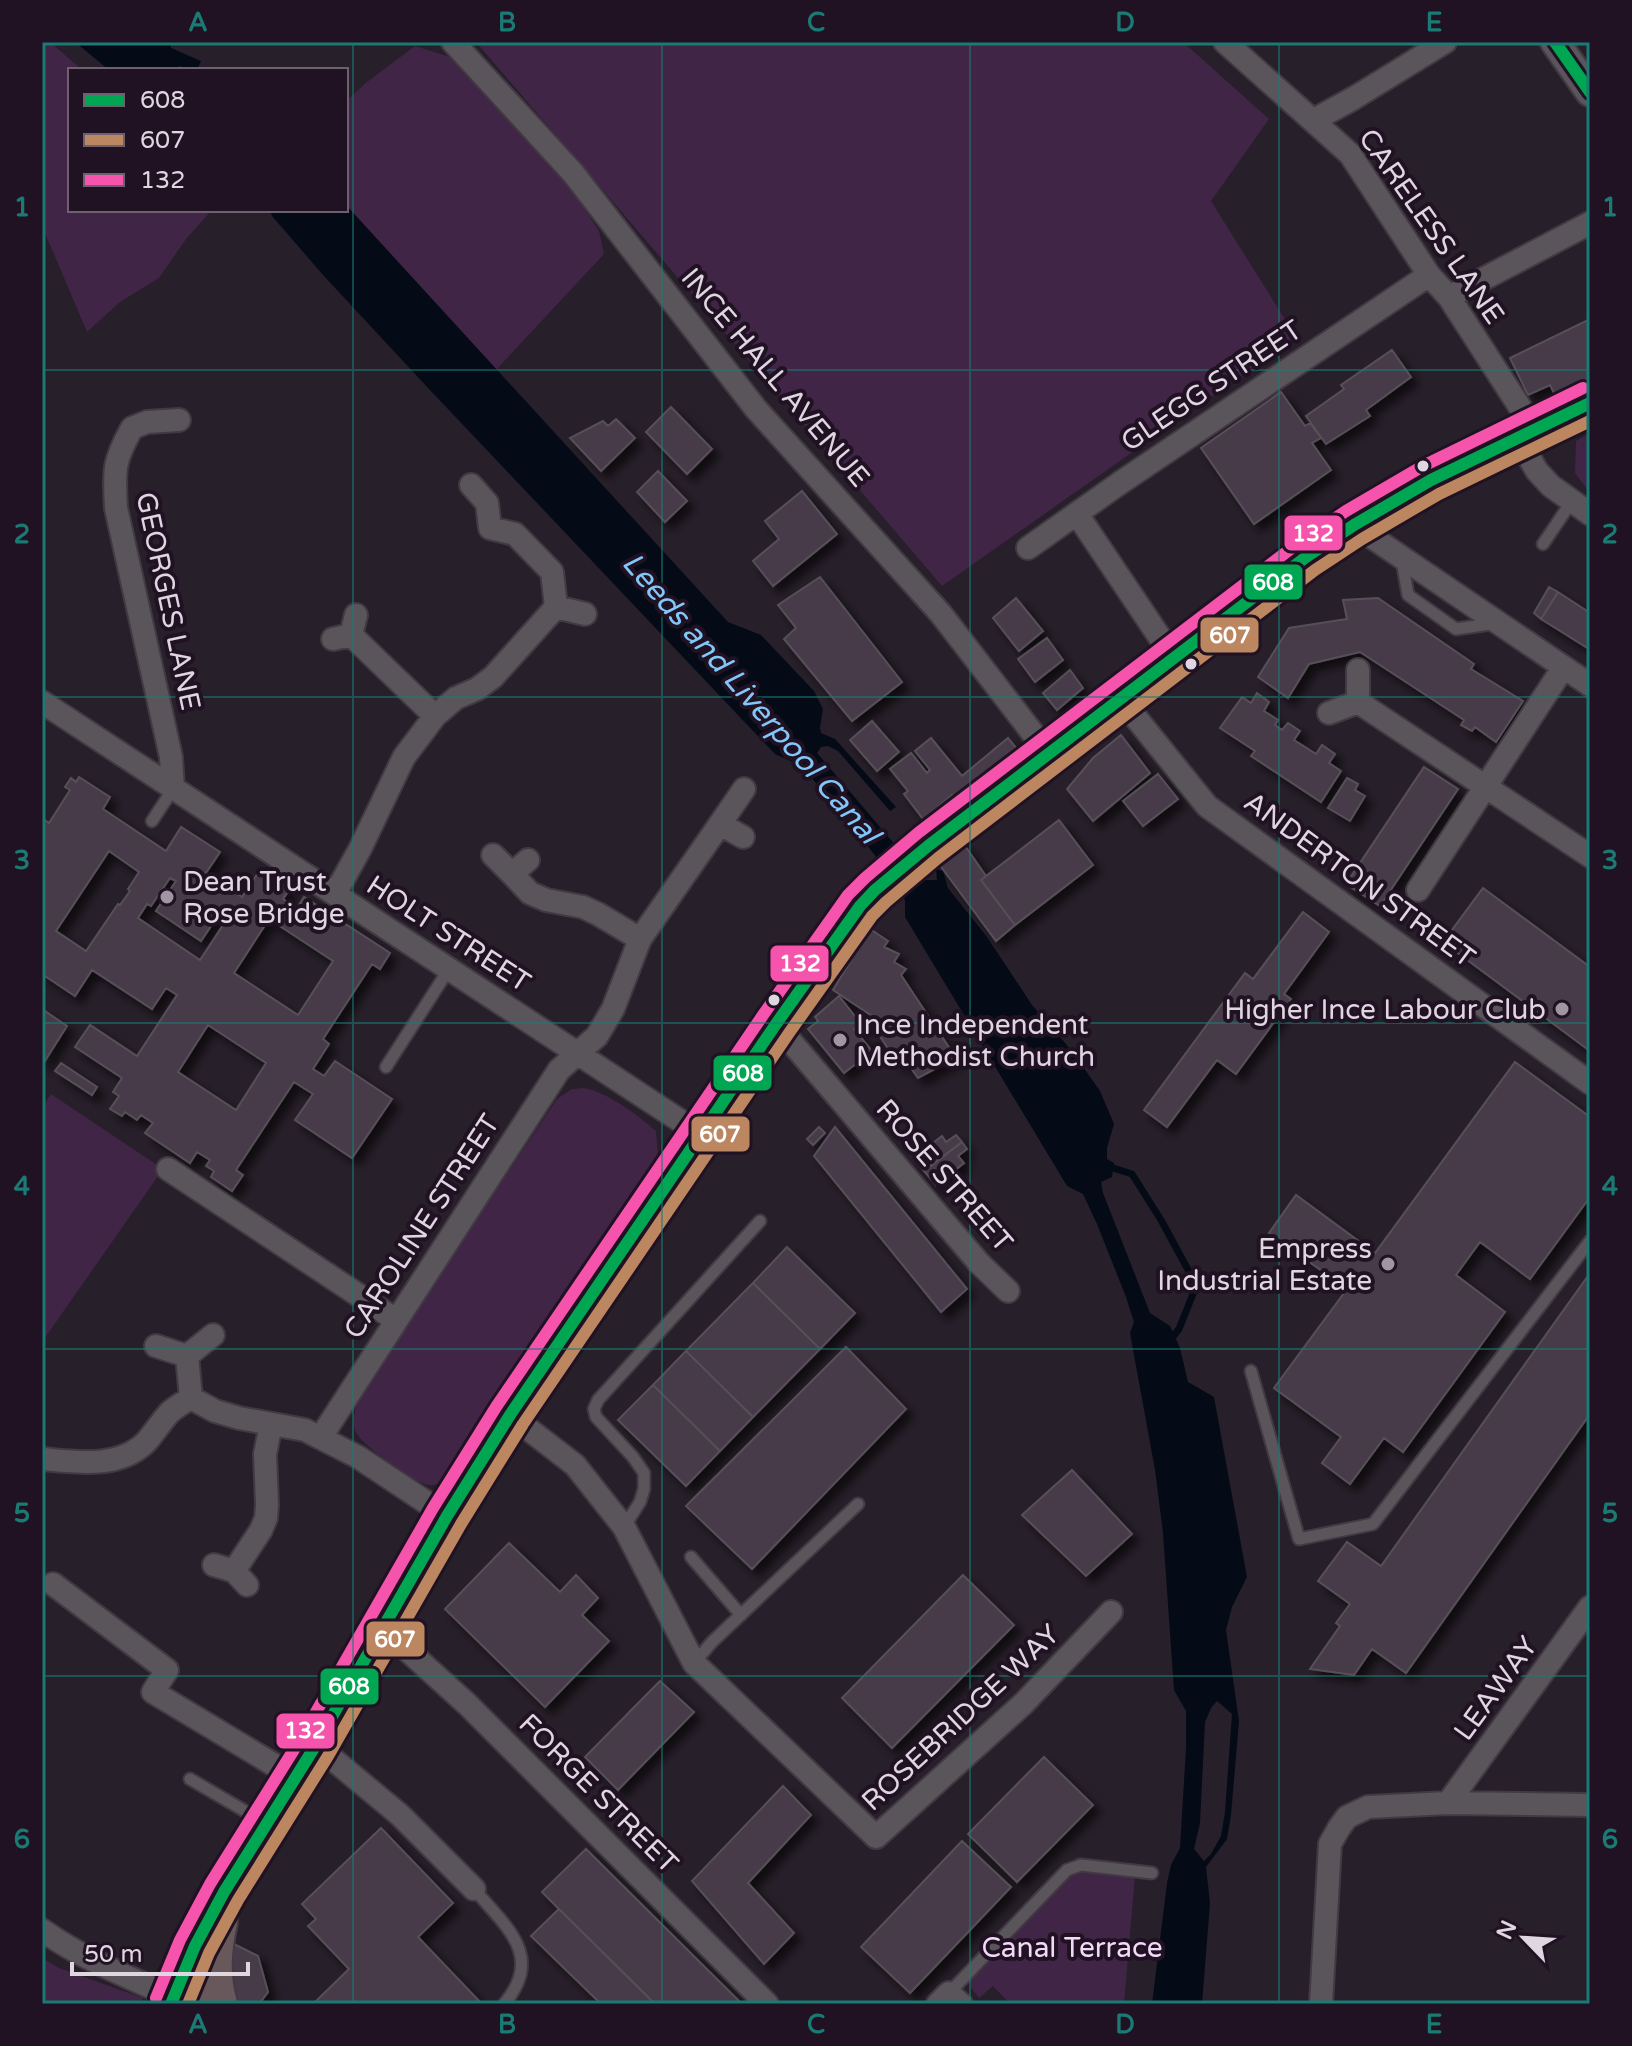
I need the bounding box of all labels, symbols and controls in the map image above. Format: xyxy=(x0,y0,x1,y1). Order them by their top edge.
text: A xyxy=(188,7,208,38)
text: B xyxy=(498,7,516,38)
text: C xyxy=(807,7,825,38)
text: D xyxy=(1115,7,1135,38)
text: E xyxy=(1426,7,1442,38)
legend xyxy=(68,68,348,212)
text: 608 xyxy=(140,86,185,115)
street label: CARELESS LANE xyxy=(1351,122,1511,331)
text: 607 xyxy=(140,126,185,155)
text: 132 xyxy=(140,166,185,195)
text: 1 xyxy=(14,192,30,223)
text: 1 xyxy=(1602,192,1618,223)
street label: INCE HALL AVENUE xyxy=(674,261,877,494)
street label: GLEGG STREET xyxy=(1115,313,1308,459)
unlabelled marker xyxy=(1415,458,1431,474)
street label: GEORGES LANE xyxy=(128,489,208,713)
line badge: 132 xyxy=(1283,514,1344,552)
text: 2 xyxy=(14,519,30,550)
text: 2 xyxy=(1602,519,1618,550)
text: 132 xyxy=(1292,521,1334,547)
water label: Leeds and Liverpool Canal xyxy=(614,545,890,854)
line badge: 608 xyxy=(1243,563,1304,601)
text: 608 xyxy=(1252,570,1294,596)
line badge: 607 xyxy=(1199,616,1260,654)
text: 607 xyxy=(1209,623,1251,649)
unlabelled marker xyxy=(1183,656,1199,672)
street label: ANDERTON STREET xyxy=(1237,785,1481,975)
text: 3 xyxy=(14,845,30,876)
text: 3 xyxy=(1602,845,1618,876)
place label: Dean Trust Rose Bridge xyxy=(183,865,345,931)
street label: HOLT STREET xyxy=(360,868,537,999)
marker: Dean Trust Rose Bridge xyxy=(158,888,176,906)
line badge: 132 xyxy=(769,944,830,983)
text: 132 xyxy=(779,951,821,977)
unlabelled marker xyxy=(766,992,782,1008)
place label: Higher Ince Labour Club xyxy=(1224,993,1546,1027)
marker: Higher Ince Labour Club xyxy=(1553,1000,1571,1018)
place label: Ince Independent Methodist Church xyxy=(856,1008,1095,1074)
marker: Ince Independent Methodist Church xyxy=(831,1031,849,1049)
line badge: 608 xyxy=(712,1054,773,1092)
text: 608 xyxy=(722,1061,764,1087)
street label: ROSE STREET xyxy=(869,1092,1020,1259)
street label: CAROLINE STREET xyxy=(337,1108,507,1345)
line badge: 607 xyxy=(690,1115,751,1153)
text: 607 xyxy=(699,1122,741,1148)
text: 4 xyxy=(14,1171,30,1202)
text: 4 xyxy=(1602,1171,1618,1202)
place label: Empress Industrial Estate xyxy=(1157,1232,1372,1298)
marker: Empress Industrial Estate xyxy=(1379,1255,1397,1273)
text: 5 xyxy=(14,1498,30,1529)
text: 5 xyxy=(1602,1498,1618,1529)
street label: ROSEBRIDGE WAY xyxy=(855,1617,1067,1818)
line badge: 607 xyxy=(365,1620,426,1658)
text: 607 xyxy=(374,1627,416,1653)
street label: LEAWAY xyxy=(1447,1630,1545,1747)
line badge: 608 xyxy=(319,1667,380,1706)
text: 608 xyxy=(328,1674,370,1700)
street label: FORGE STREET xyxy=(512,1707,685,1880)
line badge: 132 xyxy=(275,1712,336,1750)
text: 132 xyxy=(284,1718,326,1744)
text: 6 xyxy=(14,1824,30,1855)
text: 6 xyxy=(1602,1824,1618,1855)
north arrow xyxy=(1484,1898,1564,1978)
text: N xyxy=(1491,1916,1522,1943)
scale bar xyxy=(72,1926,248,1976)
park label: Canal Terrace xyxy=(981,1931,1163,1965)
text: 50 m xyxy=(84,1940,142,1969)
text: A xyxy=(188,2009,208,2040)
text: B xyxy=(498,2009,516,2040)
text: C xyxy=(807,2009,825,2040)
text: D xyxy=(1115,2009,1135,2040)
text: E xyxy=(1426,2009,1442,2040)

